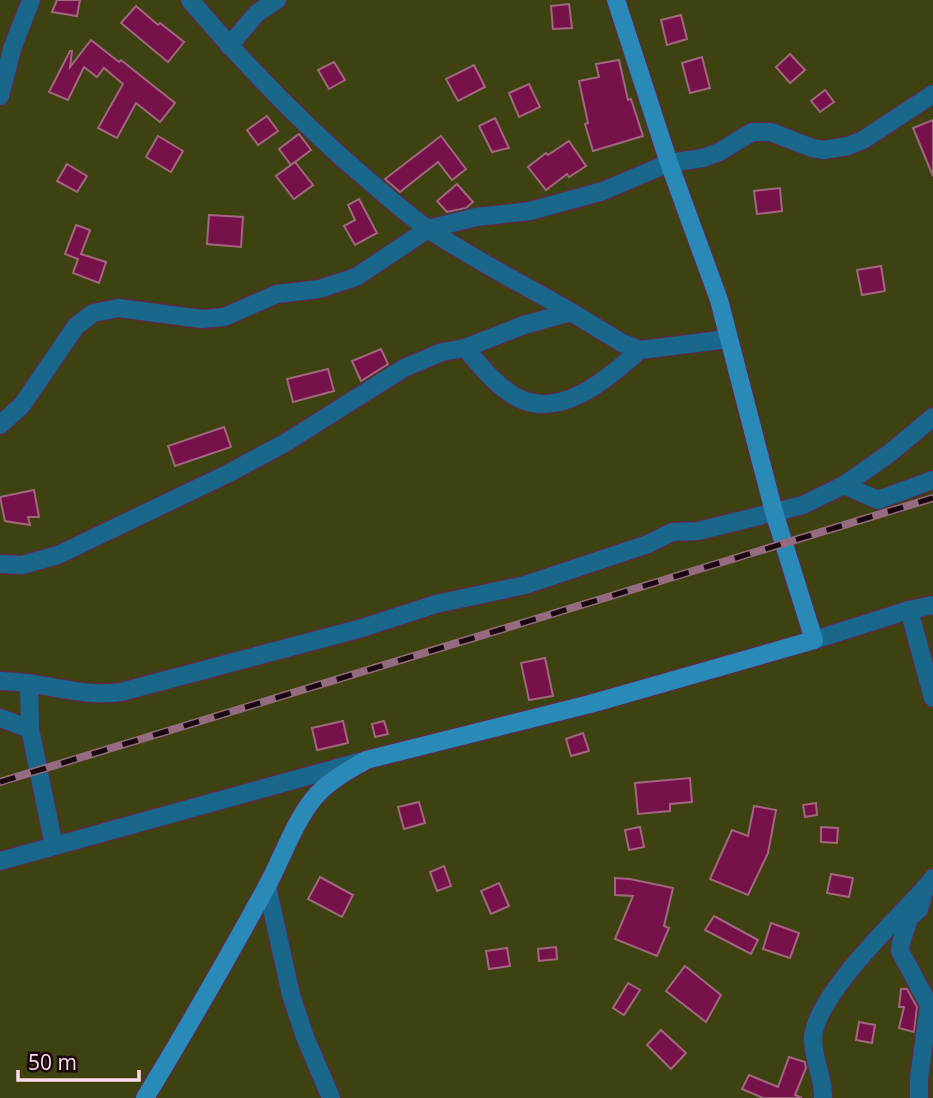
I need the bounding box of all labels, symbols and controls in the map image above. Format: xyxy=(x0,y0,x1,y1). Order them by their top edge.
scale bar xyxy=(18,1038,138,1082)
text: 50 m xyxy=(28,1048,77,1076)

